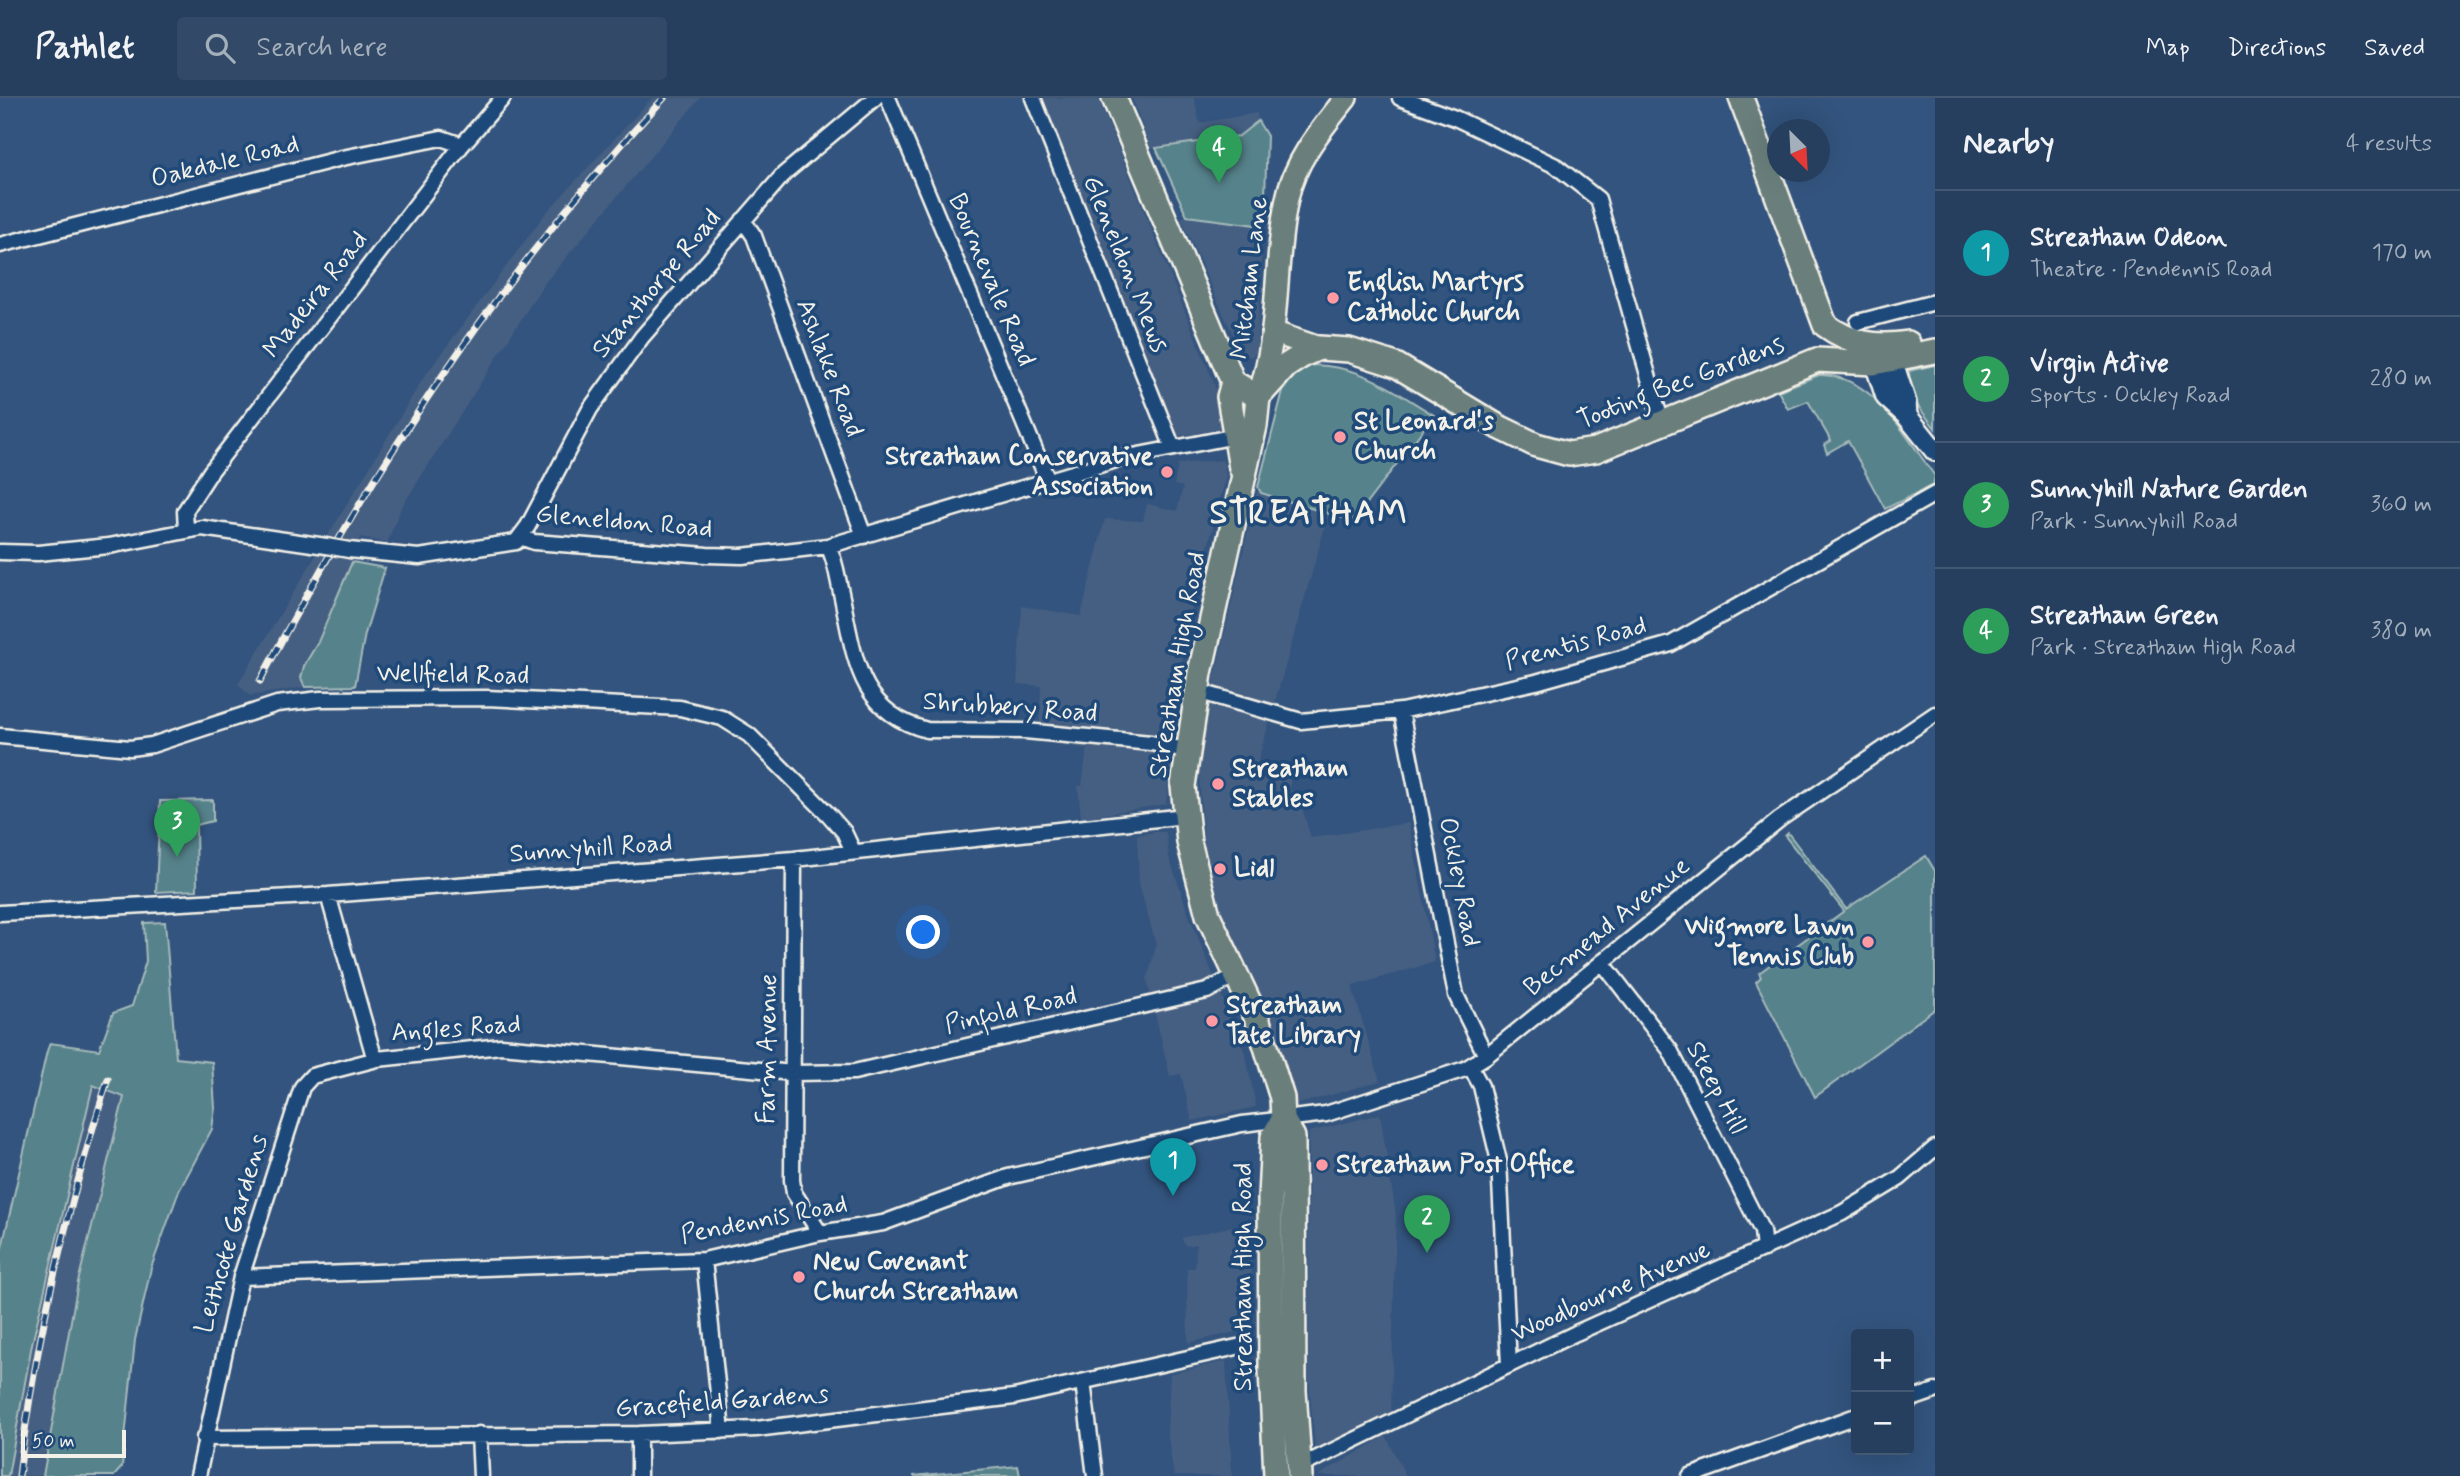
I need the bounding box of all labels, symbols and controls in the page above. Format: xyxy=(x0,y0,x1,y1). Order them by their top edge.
search box xyxy=(177,17,667,80)
text: Pathlet xyxy=(35,26,135,70)
icon: search xyxy=(201,29,239,67)
text: Search here xyxy=(257,31,387,65)
text: Map xyxy=(2146,33,2190,64)
text: Directions xyxy=(2228,33,2326,64)
text: Saved xyxy=(2364,33,2425,64)
north arrow xyxy=(1767,119,1830,182)
text: Nearby xyxy=(1963,124,2054,163)
pin: 4 xyxy=(1196,125,1242,183)
street label: Oakdale Road xyxy=(147,127,303,197)
text: 4 results xyxy=(2346,129,2432,159)
street label: Gleneldon Mews xyxy=(1074,170,1176,358)
street label: Bournevale Road xyxy=(939,188,1043,372)
street label: Mitcham Lane xyxy=(1223,195,1277,361)
street label: Stanthorpe Road xyxy=(585,202,729,366)
text: Streatham Odeon xyxy=(2030,221,2227,255)
street label: Madeira Road xyxy=(256,224,376,366)
text: 1 xyxy=(1981,238,1991,268)
text: 170 m xyxy=(2372,238,2432,268)
text: Theatre · Pendennis Road xyxy=(2030,255,2272,285)
place label: English Martyrs Catholic Church xyxy=(1347,266,1524,330)
marker: English Martyrs Catholic Church xyxy=(1325,290,1341,306)
street label: Ashlake Road xyxy=(787,294,871,442)
street label: Tooting Bec Gardens xyxy=(1573,328,1790,441)
text: Virgin Active xyxy=(2030,347,2169,381)
text: 2 xyxy=(1980,364,1992,394)
text: 280 m xyxy=(2370,364,2432,394)
text: Sports · Ockley Road xyxy=(2030,381,2231,411)
place label: St Leonard's Church xyxy=(1354,405,1494,469)
marker: St Leonard's Church xyxy=(1332,429,1348,445)
place label: Streatham Conservative Association xyxy=(885,440,1153,504)
marker: Streatham Conservative Association xyxy=(1159,464,1175,480)
text: Sunnyhill Nature Garden xyxy=(2030,473,2308,507)
text: 3 xyxy=(1981,490,1991,520)
text: 360 m xyxy=(2371,490,2432,520)
district label: STREATHAM xyxy=(1209,492,1409,536)
street label: Gleneldon Road xyxy=(534,497,714,547)
text: Park · Sunnyhill Road xyxy=(2030,507,2238,537)
street label: Streatham High Road xyxy=(1141,549,1217,781)
text: Streatham Green xyxy=(2030,599,2219,633)
street label: Prentis Road xyxy=(1502,609,1650,679)
text: 4 xyxy=(1979,616,1993,646)
text: 380 m xyxy=(2371,616,2432,646)
text: Park · Streatham High Road xyxy=(2030,633,2296,663)
street label: Wellfield Road xyxy=(376,657,530,693)
street label: Shrubbery Road xyxy=(921,685,1099,731)
place label: Streatham Stables xyxy=(1232,752,1348,816)
marker: Streatham Stables xyxy=(1210,776,1226,792)
pin: 3 xyxy=(154,799,200,857)
street label: Ockley Road xyxy=(1430,814,1488,950)
street label: Sunnyhill Road xyxy=(508,826,674,872)
street label: Becmead Avenue xyxy=(1517,849,1697,1005)
place label: Lidl xyxy=(1234,852,1274,886)
marker: Lidl xyxy=(1212,861,1228,877)
place label: Wigmore Lawn Tennis Club xyxy=(1683,910,1854,974)
your location xyxy=(906,915,940,949)
marker: Wigmore Lawn Tennis Club xyxy=(1860,934,1876,950)
street label: Farm Avenue xyxy=(750,974,786,1124)
street label: Pinfold Road xyxy=(942,979,1081,1045)
place label: Streatham Tate Library xyxy=(1226,989,1361,1053)
street label: Angles Road xyxy=(390,1008,522,1053)
marker: Streatham Tate Library xyxy=(1204,1013,1220,1029)
street label: Steep Hill xyxy=(1677,1036,1755,1140)
street label: Leithcote Gardens xyxy=(187,1131,277,1337)
pin: 1 xyxy=(1150,1138,1196,1196)
place label: Streatham Post Office xyxy=(1336,1148,1575,1182)
marker: Streatham Post Office xyxy=(1314,1157,1330,1173)
street label: Streatham High Road xyxy=(1227,1163,1263,1391)
street label: Pendennis Road xyxy=(678,1187,850,1253)
pin: 2 xyxy=(1404,1195,1450,1253)
street label: Woodbourne Avenue xyxy=(1506,1233,1716,1351)
place label: New Covenant Church Streatham xyxy=(813,1245,1018,1309)
marker: New Covenant Church Streatham xyxy=(791,1269,807,1285)
map controls xyxy=(1851,1329,1914,1455)
button: + xyxy=(1851,1329,1914,1392)
street label: Gracefield Gardens xyxy=(614,1378,830,1426)
button: − xyxy=(1851,1392,1914,1455)
scale bar xyxy=(21,1427,126,1459)
text: 50 m xyxy=(32,1429,75,1454)

